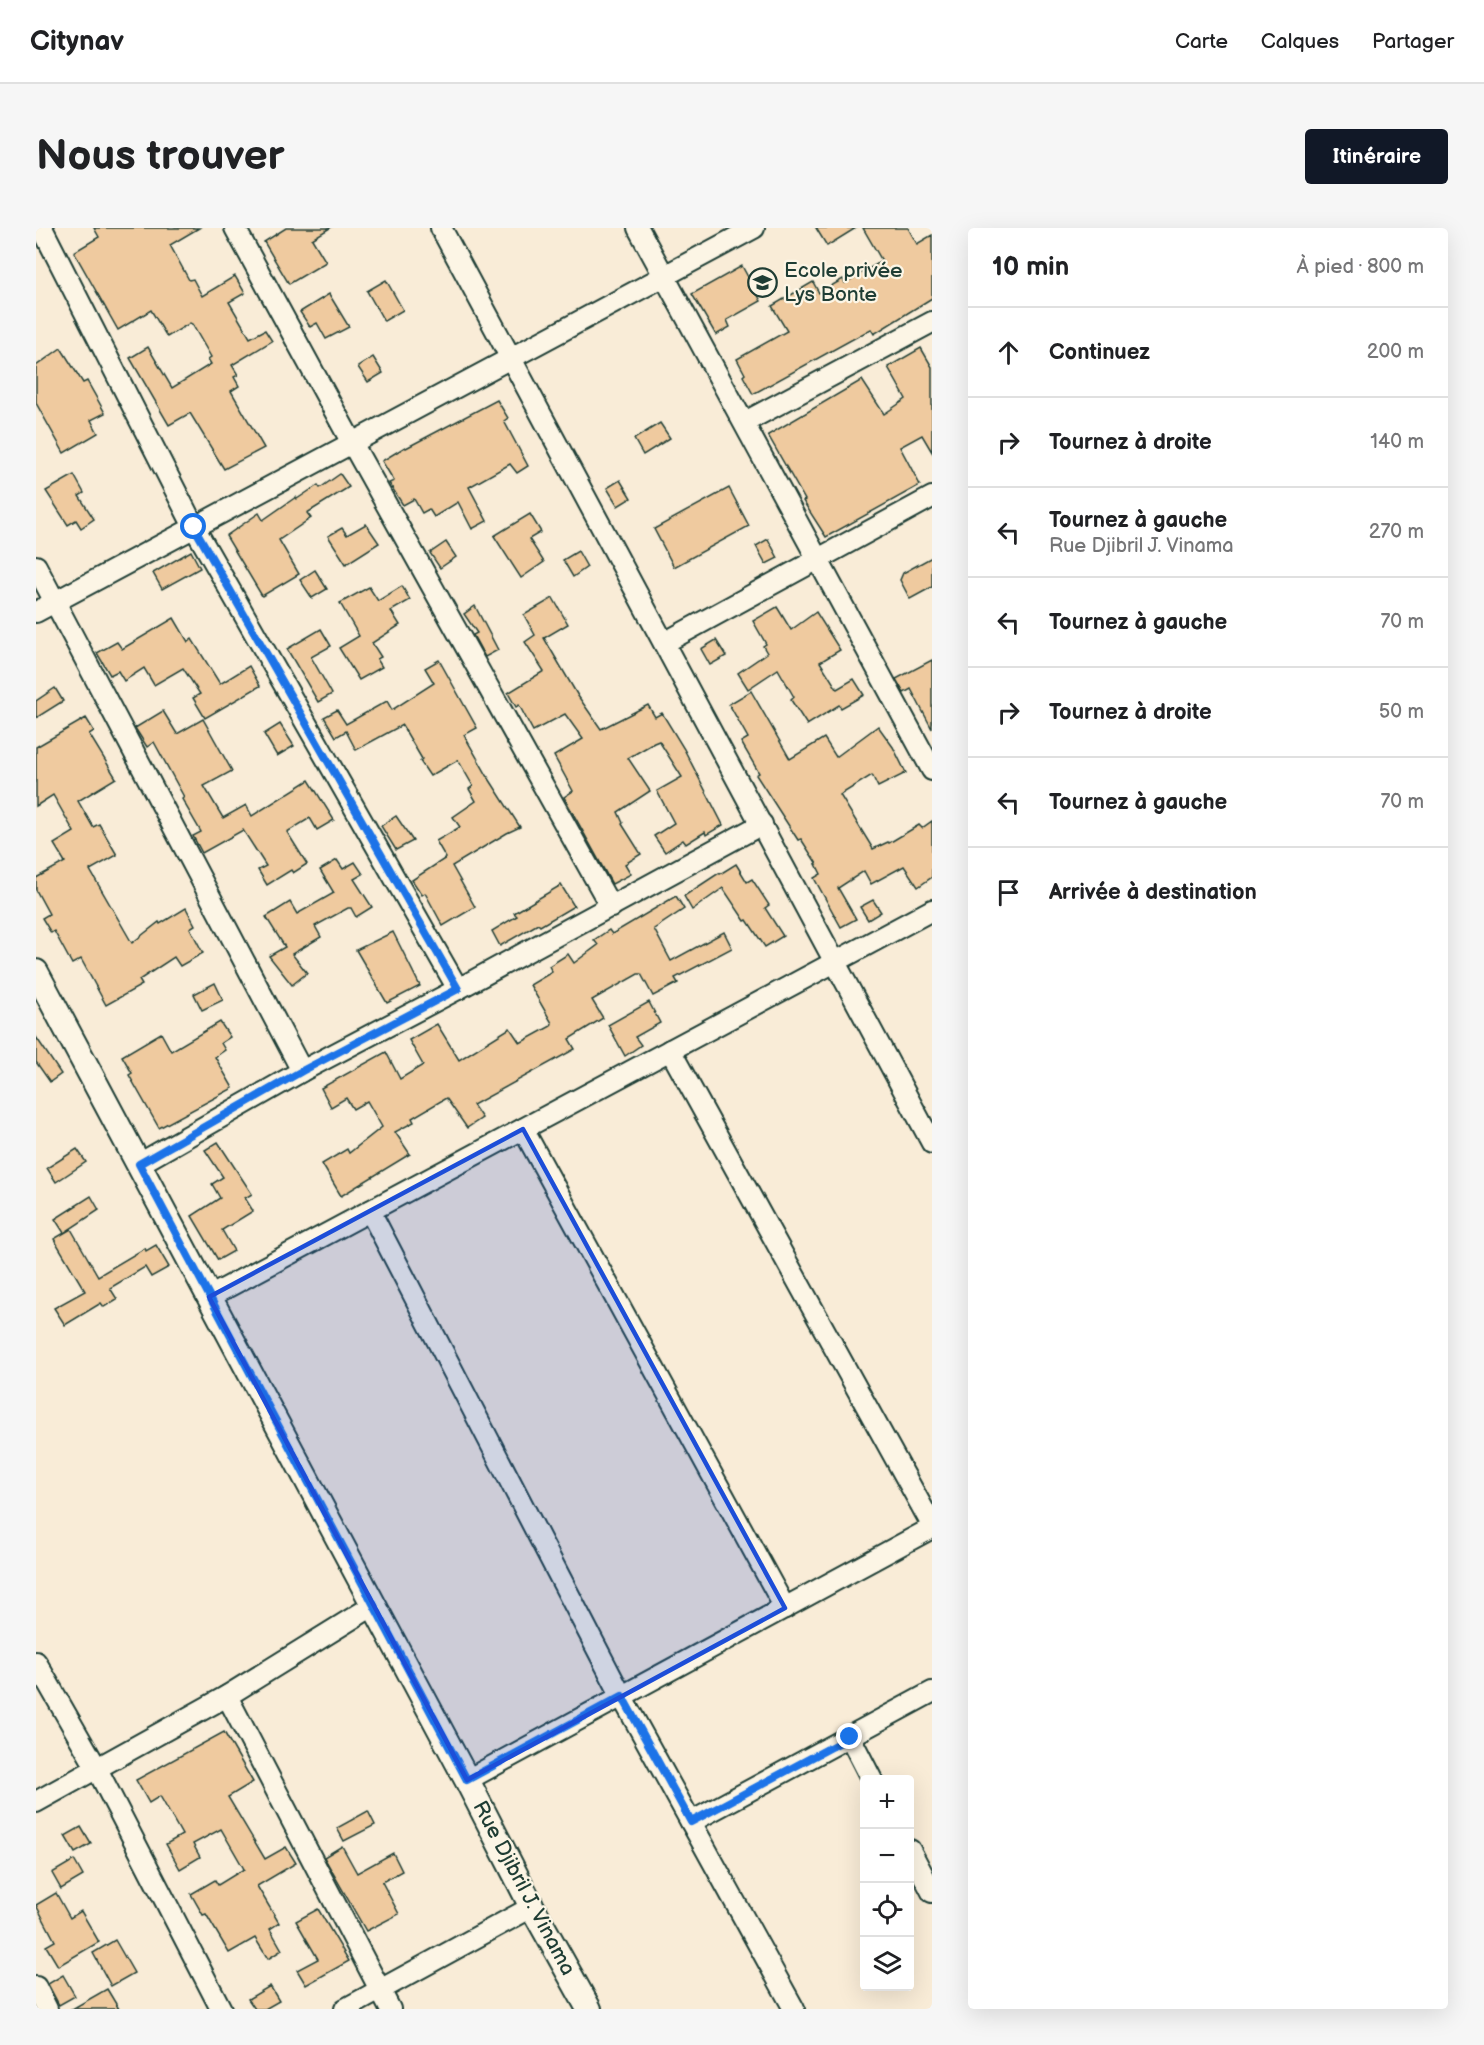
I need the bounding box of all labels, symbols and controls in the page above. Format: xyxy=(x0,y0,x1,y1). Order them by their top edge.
text: Citynav xyxy=(30,25,124,58)
text: Carte xyxy=(1175,29,1228,54)
text: Calques xyxy=(1261,29,1339,54)
text: Partager xyxy=(1372,29,1454,54)
button: Itinéraire xyxy=(1305,129,1448,184)
text: Nous trouver xyxy=(36,131,284,182)
text: 10 min xyxy=(992,252,1069,283)
text: À pied · 800 m xyxy=(1297,255,1424,279)
place label: Ecole privée Lys Bonte xyxy=(784,258,902,307)
school or university icon: Ecole privée Lys Bonte xyxy=(747,266,779,298)
icon: ahead xyxy=(992,336,1025,369)
text: Continuez xyxy=(1049,339,1150,366)
text: 200 m xyxy=(1367,340,1424,364)
icon: right xyxy=(992,426,1025,459)
text: Tournez à droite xyxy=(1049,429,1212,456)
text: 140 m xyxy=(1370,430,1424,454)
text: Tournez à gauche xyxy=(1049,507,1227,534)
route start xyxy=(180,513,206,539)
icon: left xyxy=(992,516,1025,549)
text: 270 m xyxy=(1369,520,1424,544)
text: Rue Djibril J. Vinama xyxy=(1049,534,1234,558)
icon: left xyxy=(992,606,1025,639)
text: Tournez à gauche xyxy=(1049,609,1227,636)
text: 70 m xyxy=(1380,610,1424,634)
icon: right xyxy=(992,696,1025,729)
text: Tournez à droite xyxy=(1049,699,1212,726)
text: 50 m xyxy=(1379,700,1424,724)
icon: left xyxy=(992,786,1025,819)
text: Tournez à gauche xyxy=(1049,789,1227,816)
text: 70 m xyxy=(1380,790,1424,814)
icon: arrive xyxy=(992,876,1025,909)
text: Arrivée à destination xyxy=(1049,879,1257,906)
route end xyxy=(836,1723,862,1749)
map controls xyxy=(860,1775,914,1991)
button: + xyxy=(860,1775,914,1829)
street label: Rue Djibril J. Vinama xyxy=(467,1797,581,1979)
button: − xyxy=(860,1829,914,1883)
button: locate xyxy=(860,1883,914,1937)
button: layers xyxy=(860,1937,914,1991)

